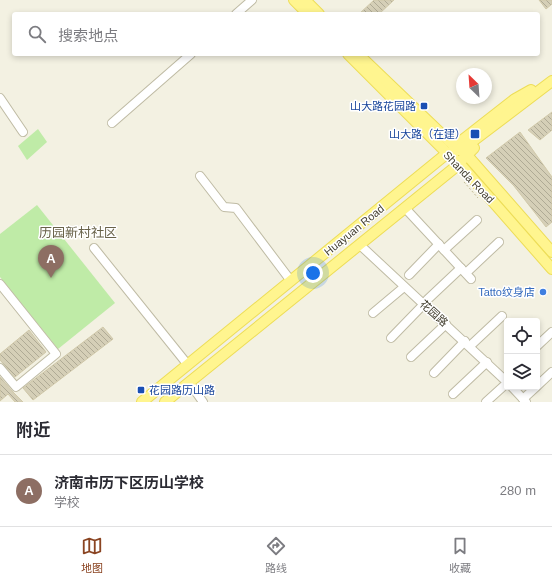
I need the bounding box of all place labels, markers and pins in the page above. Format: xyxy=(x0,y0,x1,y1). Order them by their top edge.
place label: 山大路花园路 xyxy=(350,100,416,112)
marker: 山大路花园路 xyxy=(419,101,429,111)
place label: 山大路（在建） xyxy=(389,128,466,140)
marker: 山大路（在建） xyxy=(469,128,481,140)
pin: A xyxy=(38,245,64,278)
place label: Tatto纹身店 xyxy=(478,286,535,298)
marker: Tatto纹身店 xyxy=(538,287,548,297)
place label: 花园路历山路 xyxy=(149,384,215,396)
marker: 花园路历山路 xyxy=(136,385,146,395)

